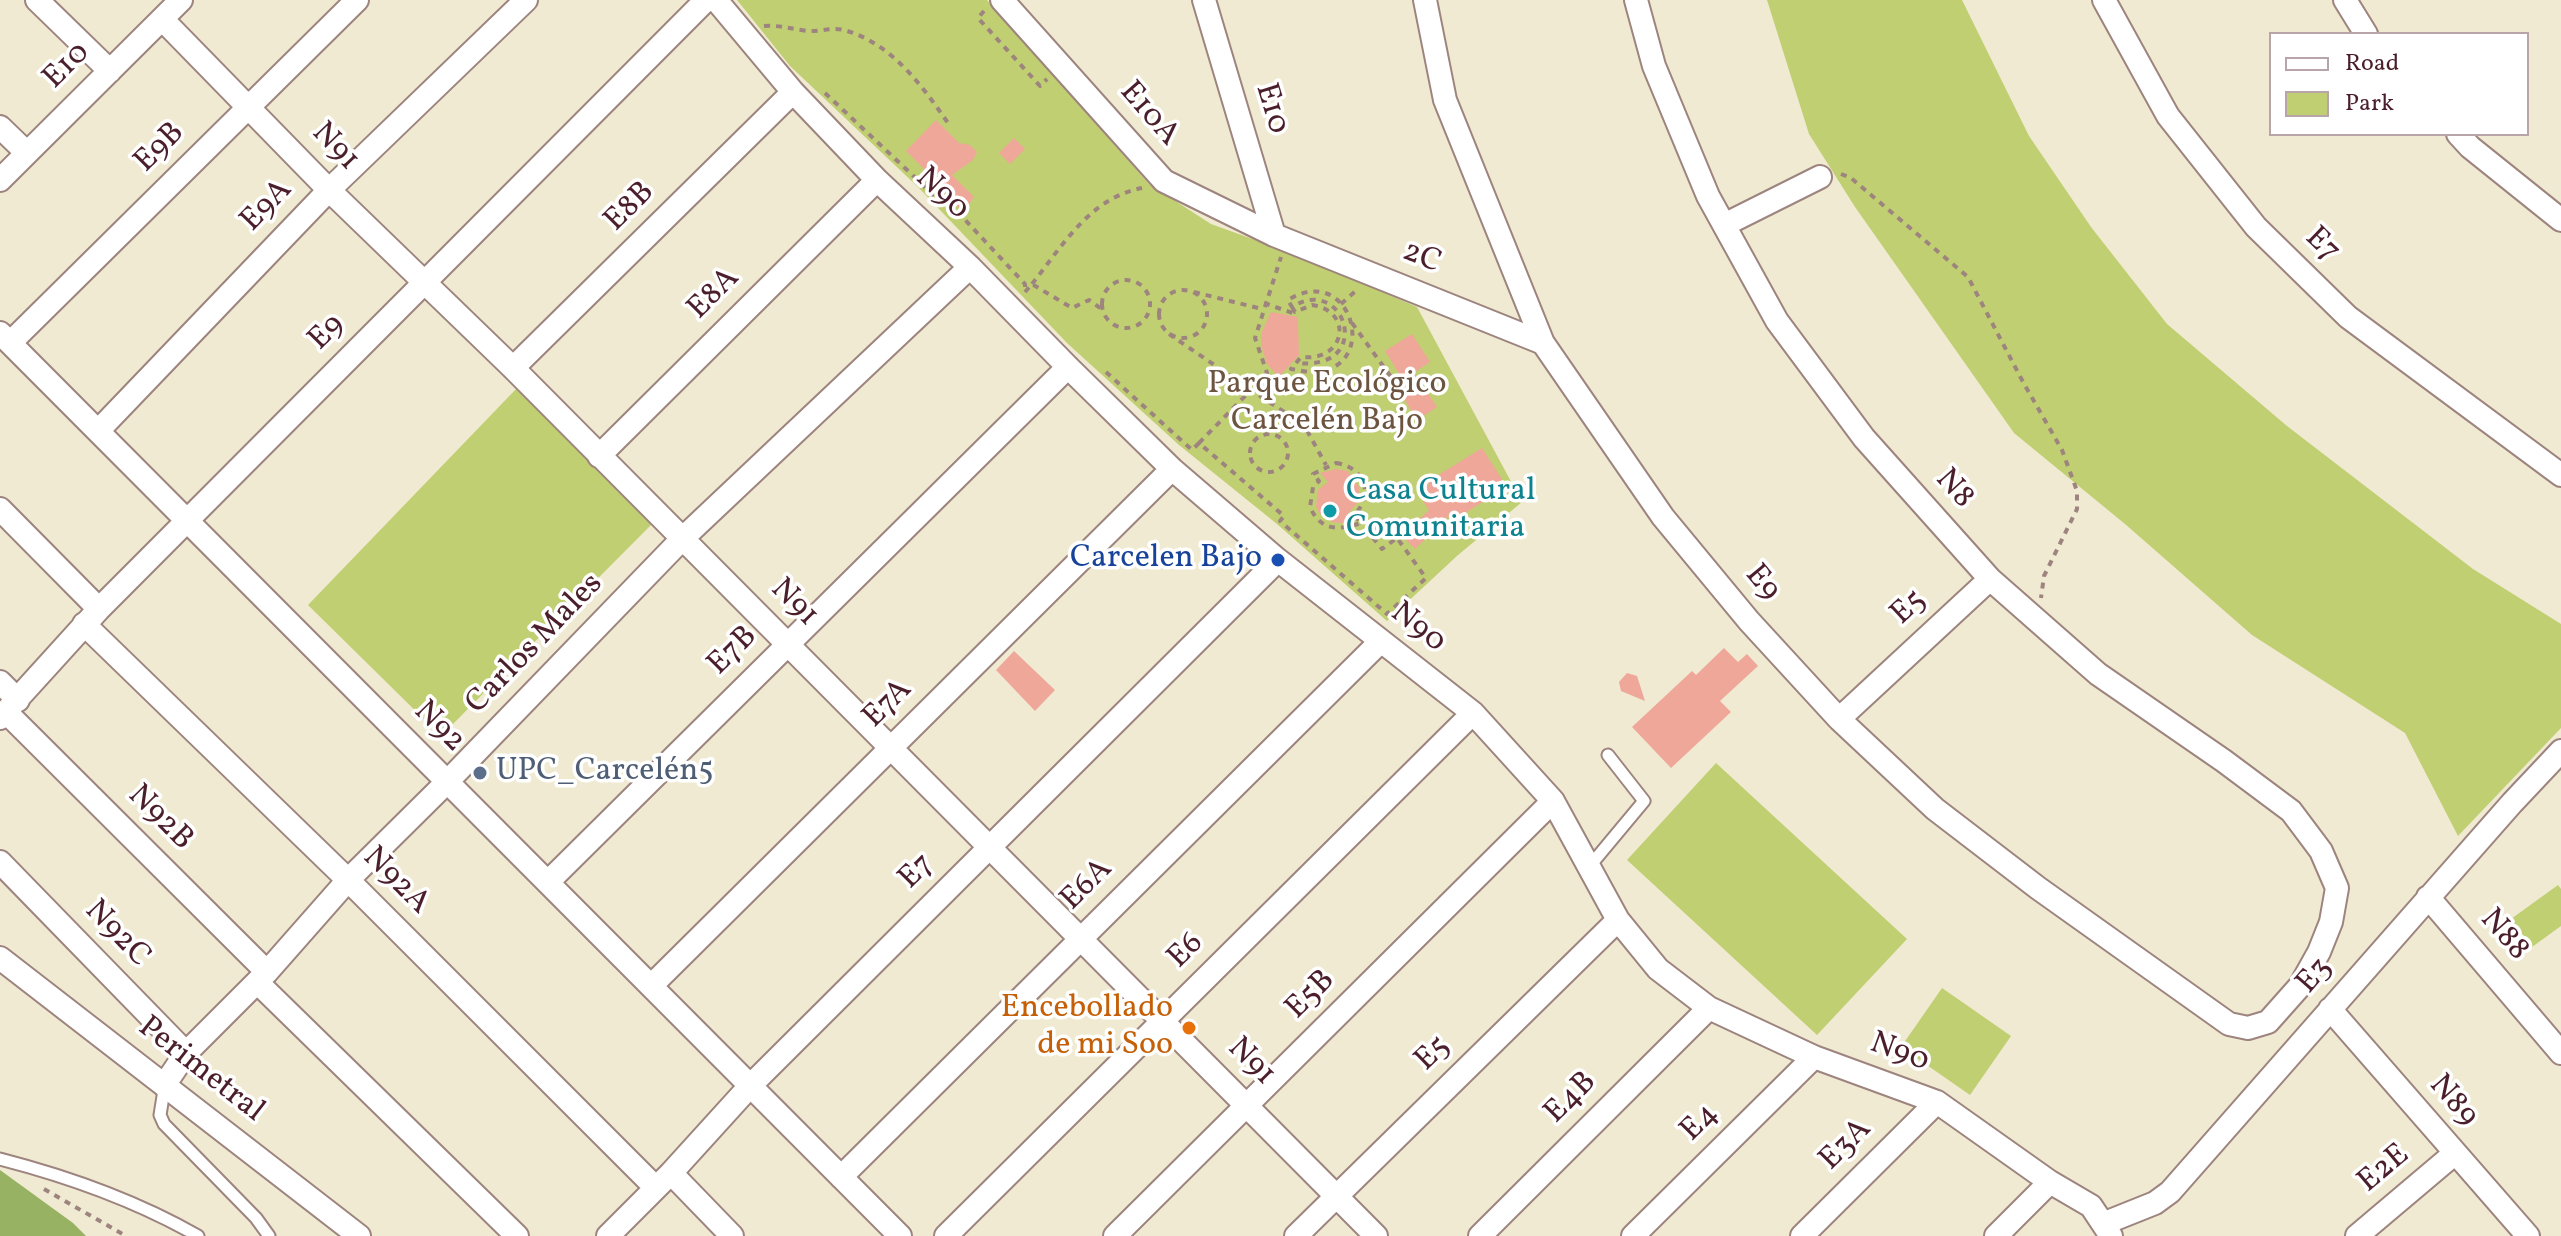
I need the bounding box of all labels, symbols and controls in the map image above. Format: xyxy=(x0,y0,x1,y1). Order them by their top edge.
legend xyxy=(2269,32,2529,136)
street label: E10 xyxy=(36,35,100,99)
text: Road xyxy=(2345,47,2399,81)
street label: E10A xyxy=(1109,75,1187,155)
street label: E10 xyxy=(1244,79,1296,139)
text: Park xyxy=(2345,87,2394,121)
street label: E9B xyxy=(128,116,194,182)
street label: N91 xyxy=(302,116,366,180)
street label: N90 xyxy=(906,160,976,230)
street label: E9A xyxy=(234,173,302,241)
street label: E8B xyxy=(598,175,664,241)
street label: E7 xyxy=(2295,220,2347,272)
street label: 2C xyxy=(1396,234,1446,284)
street label: E8A xyxy=(681,261,749,329)
street label: E9 xyxy=(302,308,354,360)
park label: Parque Ecológico Carcelén Bajo xyxy=(1207,367,1447,442)
street label: N8 xyxy=(1925,462,1981,518)
place label: Casa Cultural Comunitaria xyxy=(1346,474,1536,549)
marker: Casa Cultural Comunitaria xyxy=(1321,502,1339,520)
place label: Carcelen Bajo xyxy=(1070,541,1262,579)
marker: Carcelen Bajo xyxy=(1269,551,1287,569)
street label: E9 xyxy=(1735,558,1787,610)
street label: Carlos Males xyxy=(459,567,613,723)
street label: N91 xyxy=(761,572,825,636)
street label: E5 xyxy=(1884,583,1936,635)
street label: N90 xyxy=(1381,595,1453,663)
street label: E7B xyxy=(701,619,767,685)
street label: E7A xyxy=(856,672,922,738)
street label: N92 xyxy=(404,694,472,762)
place label: UPC_Carcelén5 xyxy=(496,754,714,792)
marker: UPC_Carcelén5 xyxy=(471,764,489,782)
street label: N92B xyxy=(118,778,200,860)
street label: N92A xyxy=(353,840,437,924)
street label: E7 xyxy=(892,847,944,899)
street label: E6A xyxy=(1054,852,1122,920)
street label: N92C xyxy=(75,893,157,977)
street label: N88 xyxy=(2470,902,2536,970)
street label: E6 xyxy=(1161,926,1213,978)
street label: E3 xyxy=(2290,951,2342,1003)
street label: E5B xyxy=(1279,963,1345,1029)
place label: Encebollado de mi Soo xyxy=(1001,991,1173,1066)
street label: Perimetral xyxy=(129,1010,271,1132)
marker: Encebollado de mi Soo xyxy=(1180,1019,1198,1037)
street label: N90 xyxy=(1864,1026,1934,1082)
street label: E5 xyxy=(1408,1029,1460,1081)
street label: N91 xyxy=(1218,1031,1282,1095)
street label: E4B xyxy=(1538,1065,1606,1133)
street label: N89 xyxy=(2419,1068,2485,1136)
street label: E4 xyxy=(1674,1097,1728,1151)
street label: E3A xyxy=(1813,1112,1881,1180)
street label: E2E xyxy=(2351,1137,2419,1203)

